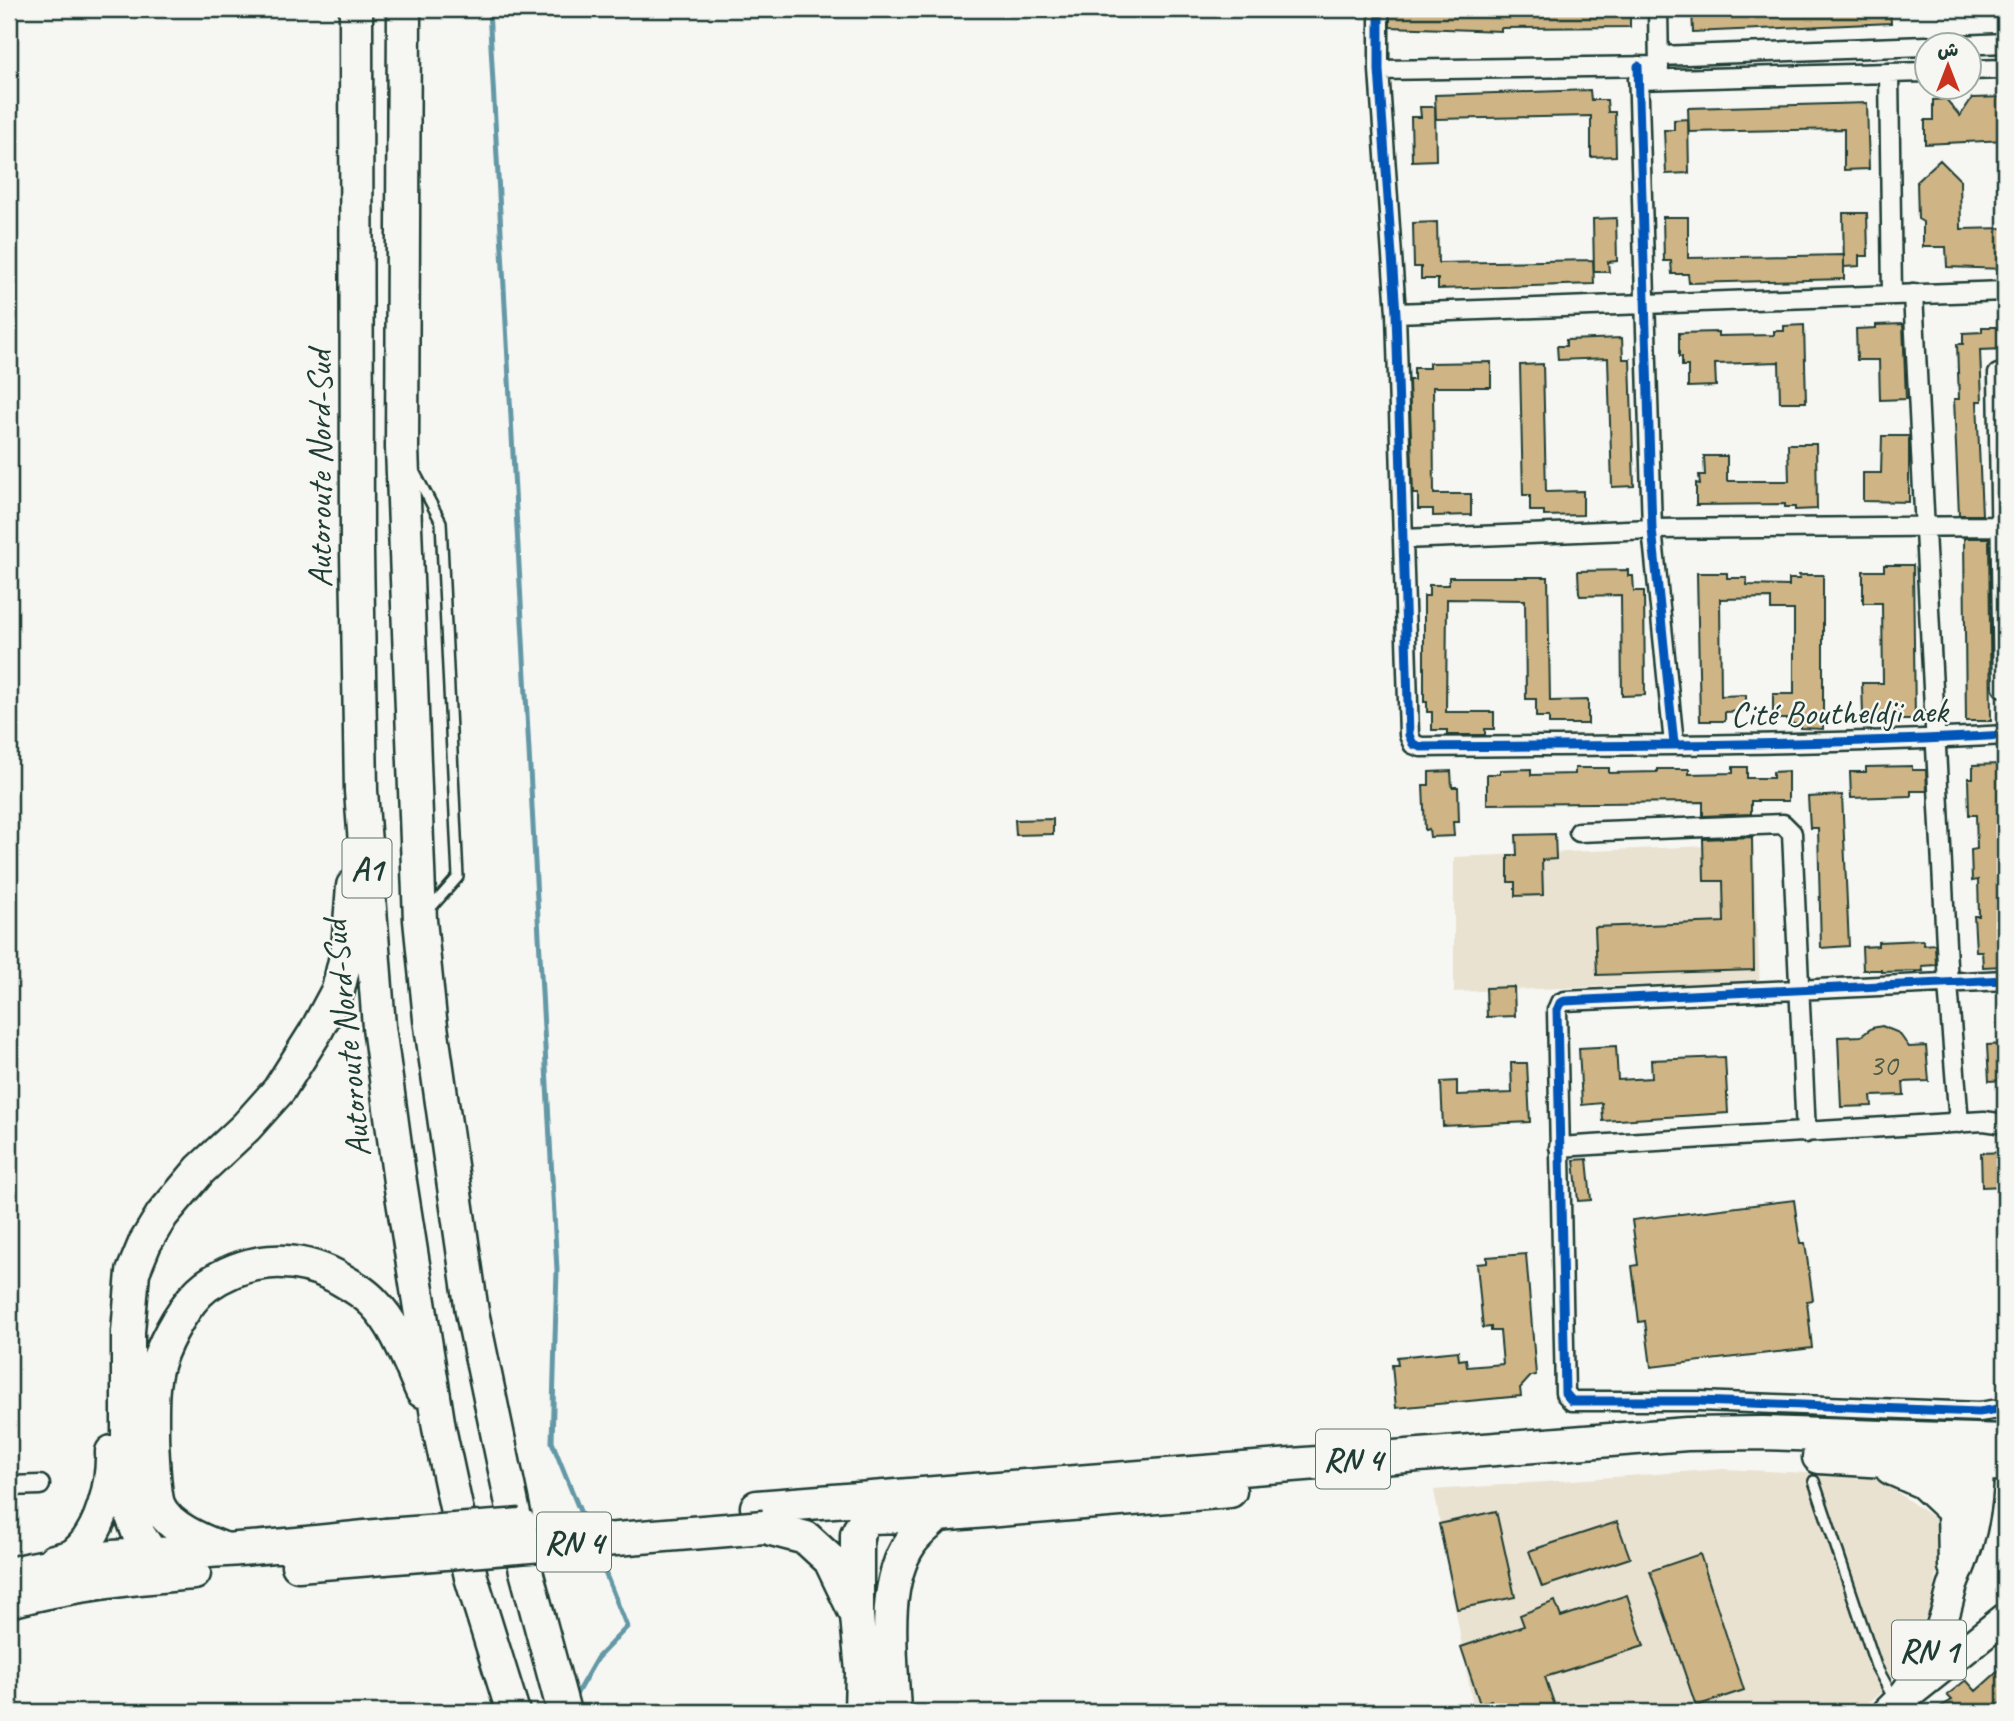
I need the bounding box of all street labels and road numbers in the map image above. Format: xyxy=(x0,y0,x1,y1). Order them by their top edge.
street label: Autoroute Nord-Sud xyxy=(297,345,342,588)
street label: Cité Boutheldji aek xyxy=(1730,688,1950,737)
road number: A1 xyxy=(342,838,392,898)
street label: Autoroute Nord-Sud xyxy=(311,913,381,1159)
road number: RN 4 xyxy=(1316,1429,1390,1488)
road number: RN 4 xyxy=(537,1512,611,1572)
road number: RN 1 xyxy=(1892,1620,1966,1680)

